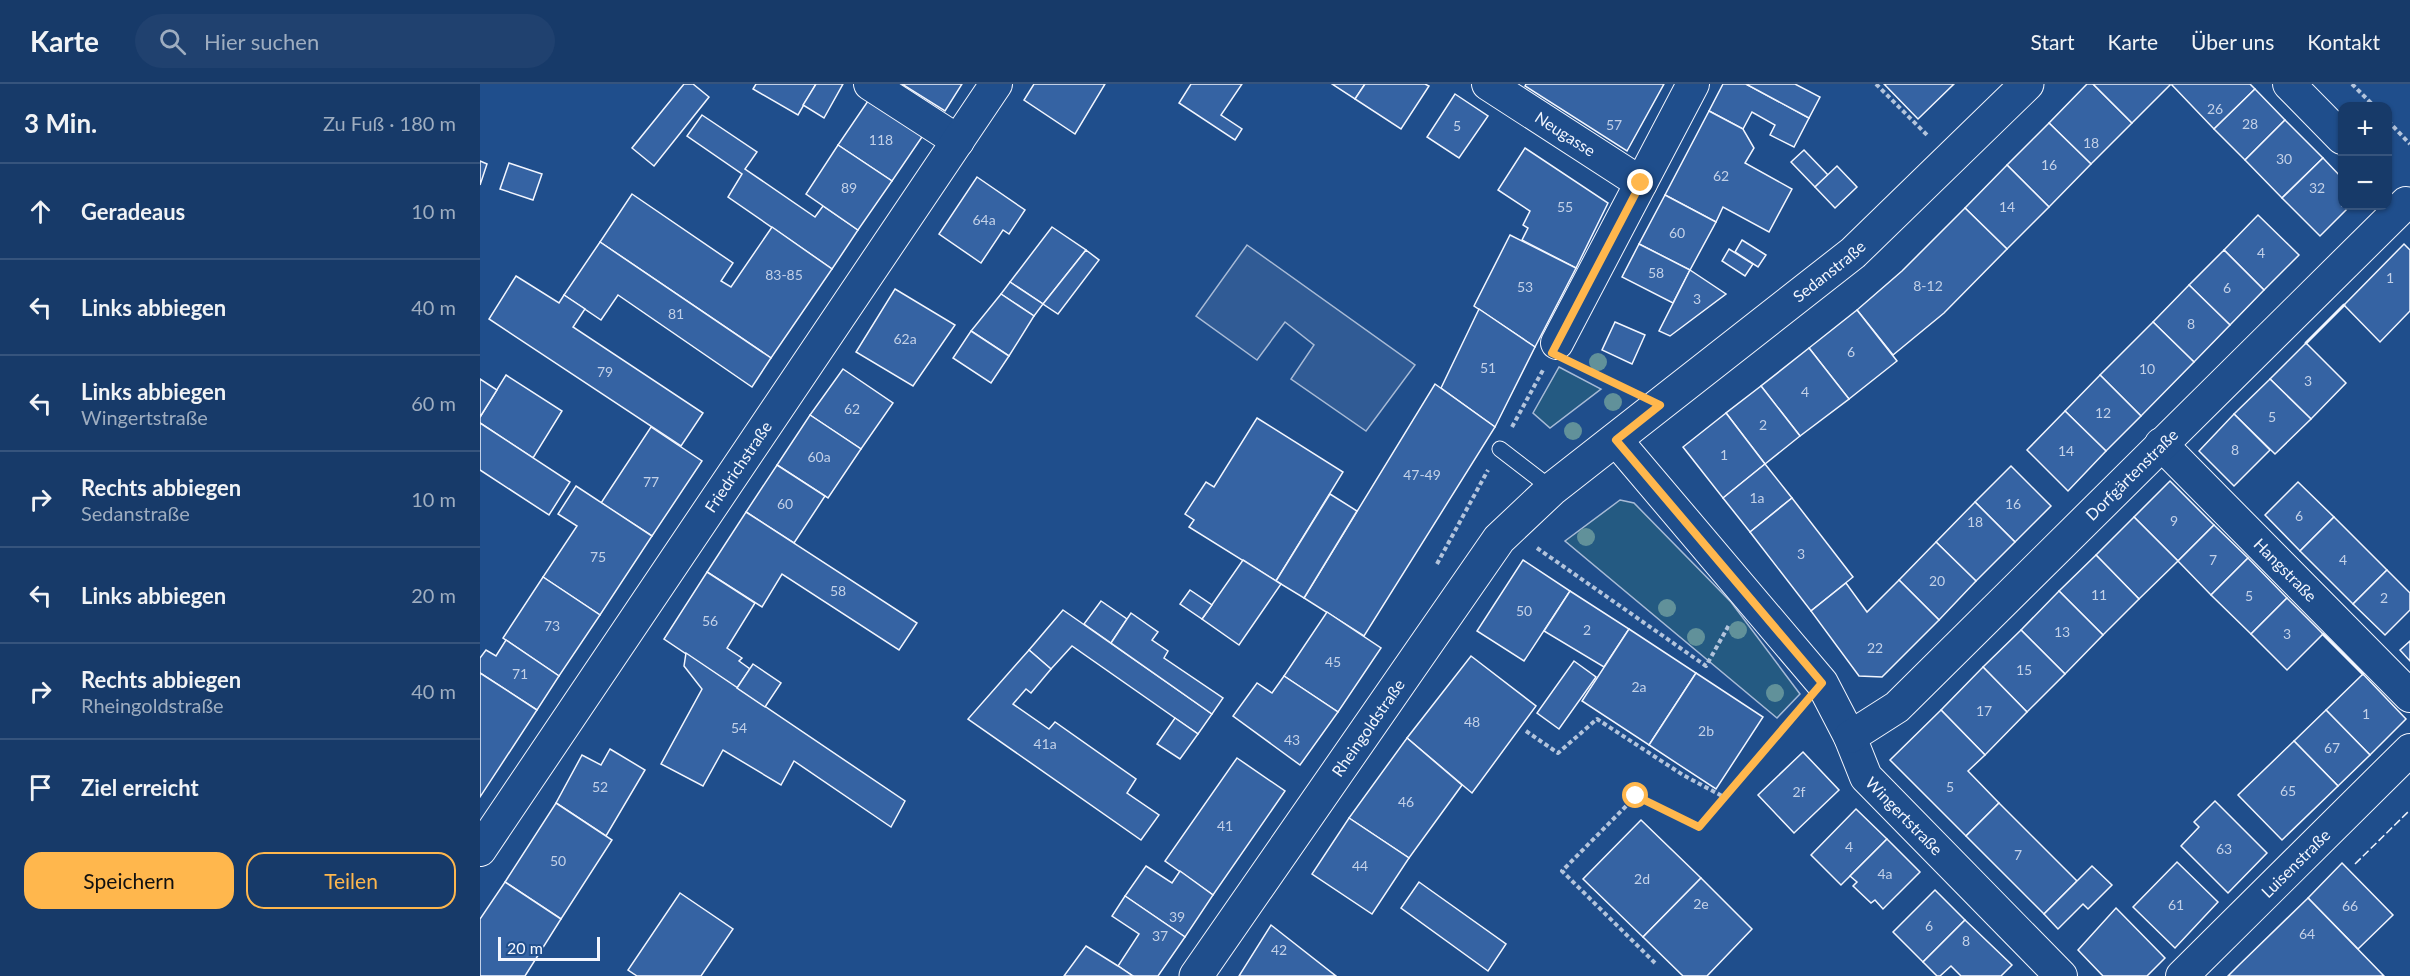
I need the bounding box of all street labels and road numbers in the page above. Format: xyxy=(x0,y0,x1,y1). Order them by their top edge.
street label: Neugasse xyxy=(1532,107,1599,160)
street label: Sedanstraße xyxy=(1789,236,1869,306)
street label: Friedrichstraße xyxy=(700,417,775,516)
street label: Dorfgärtenstraße xyxy=(2081,425,2181,524)
street label: Hangstraße xyxy=(2250,534,2321,605)
street label: Rheingoldstraße xyxy=(1327,675,1408,780)
street label: Wingertstraße xyxy=(1862,773,1947,859)
street label: Luisenstraße xyxy=(2257,825,2334,901)

